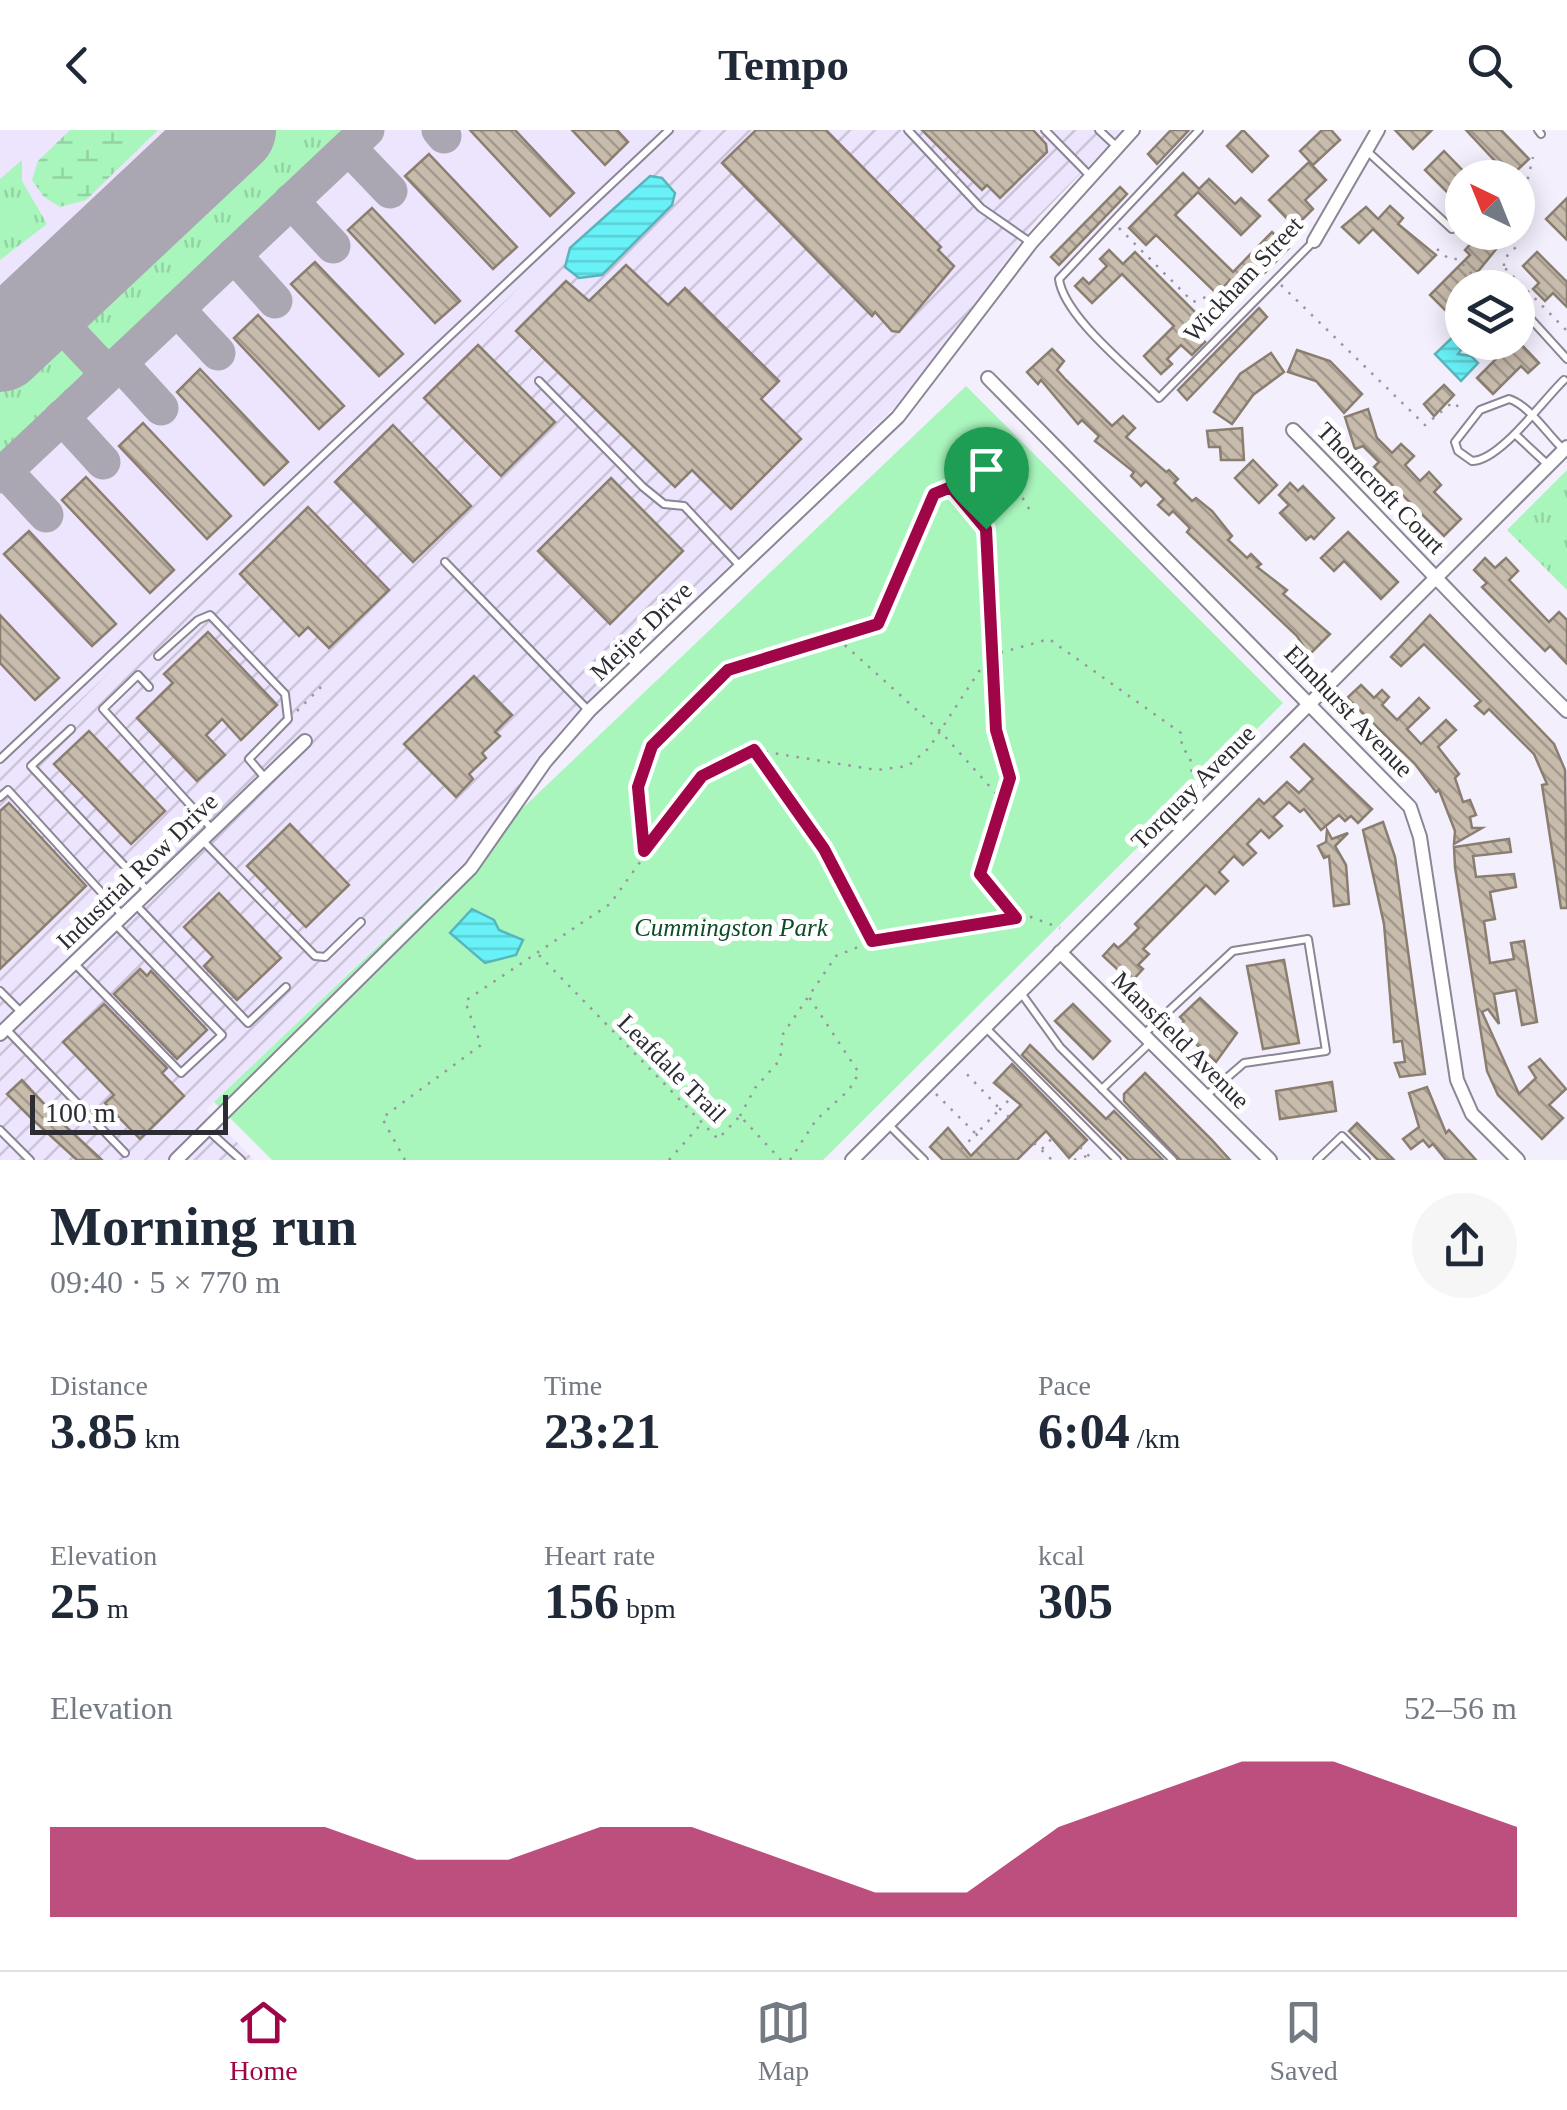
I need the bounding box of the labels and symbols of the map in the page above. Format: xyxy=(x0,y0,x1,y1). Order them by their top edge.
north arrow xyxy=(1445,160,1535,250)
street label: Wickham Street xyxy=(1178,211,1308,347)
street label: Thorncroft Court xyxy=(1312,417,1450,559)
pin xyxy=(944,427,1029,530)
street label: Meijer Drive xyxy=(585,576,697,686)
street label: Elmhurst Avenue xyxy=(1279,640,1419,782)
street label: Torquay Avenue xyxy=(1126,720,1260,854)
street label: Industrial Row Drive xyxy=(51,787,223,955)
park label: Cummingston Park xyxy=(634,914,829,941)
street label: Mansfield Avenue xyxy=(1107,966,1255,1114)
street label: Leafdale Trail xyxy=(613,1009,731,1127)
scale bar xyxy=(30,1090,228,1134)

